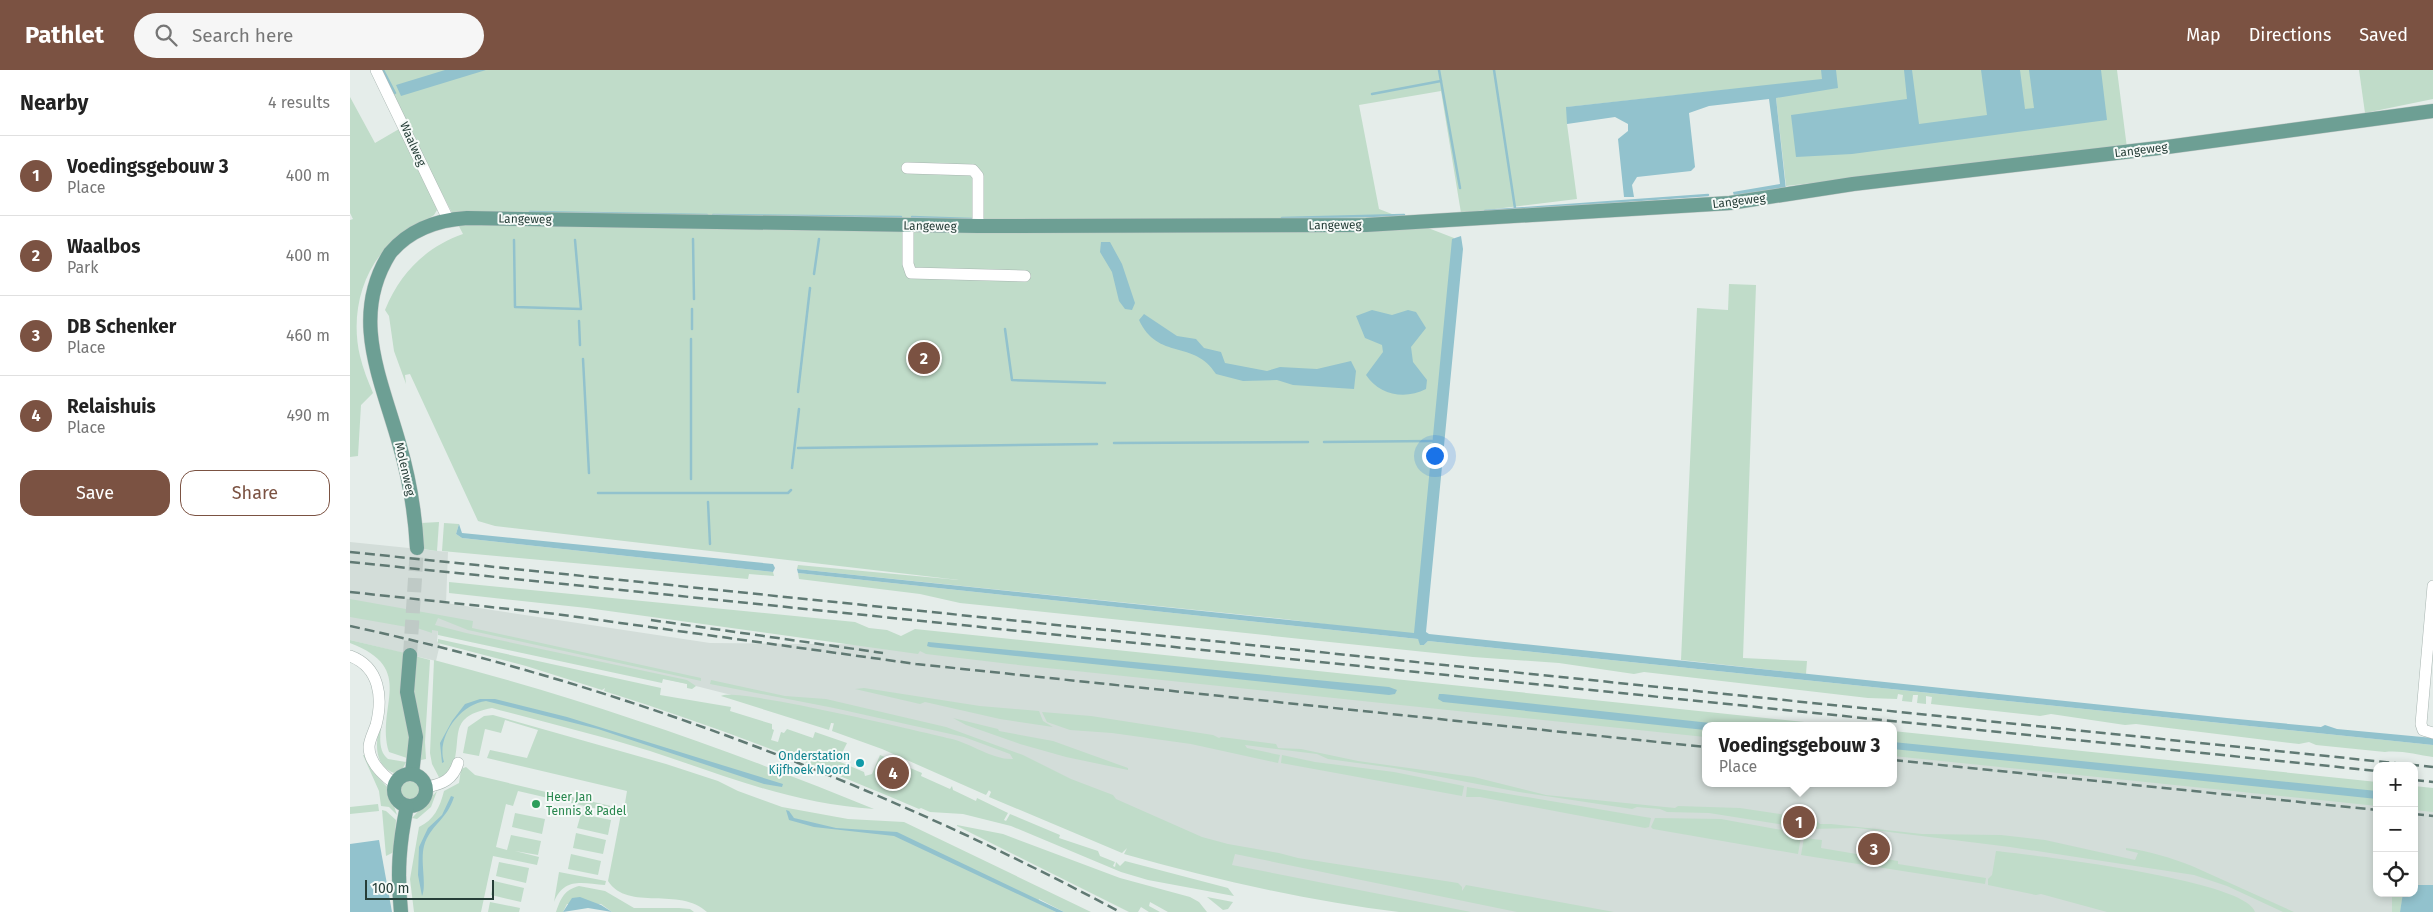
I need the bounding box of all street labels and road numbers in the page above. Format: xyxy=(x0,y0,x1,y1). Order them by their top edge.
street label: Waalweg xyxy=(397,120,429,169)
street label: Langeweg xyxy=(2114,140,2169,160)
street label: Langeweg xyxy=(1712,191,1767,211)
street label: Langeweg xyxy=(498,212,553,226)
street label: Langeweg xyxy=(1308,218,1363,232)
street label: Langeweg xyxy=(903,219,958,233)
street label: Molenweg xyxy=(392,441,418,498)

